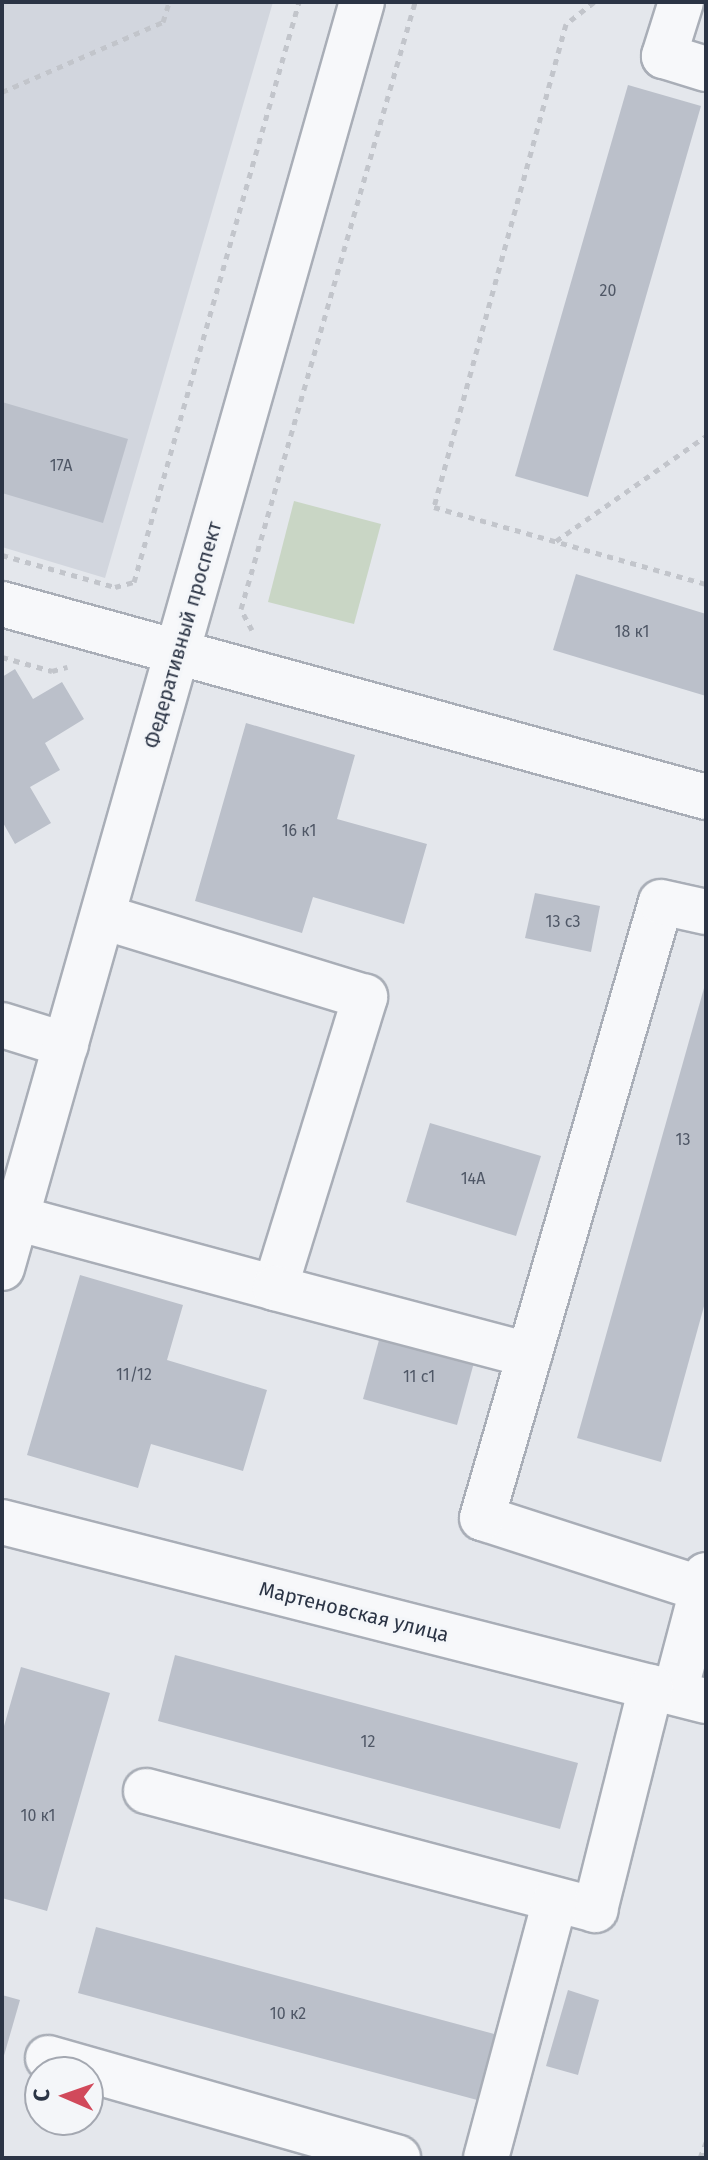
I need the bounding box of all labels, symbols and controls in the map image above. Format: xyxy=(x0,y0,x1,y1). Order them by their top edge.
house number: 20 xyxy=(600,281,616,301)
house number: 17А xyxy=(50,456,72,476)
street label: Федеративный проспект xyxy=(139,519,227,751)
house number: 18 к1 xyxy=(615,622,649,642)
house number: 16 к1 xyxy=(282,821,316,841)
house number: 13 c3 xyxy=(546,912,580,932)
house number: 13 xyxy=(676,1130,690,1150)
house number: 14А xyxy=(461,1169,485,1189)
house number: 11/12 xyxy=(116,1365,152,1385)
house number: 11 с1 xyxy=(403,1367,435,1387)
street label: Мартеновская улица xyxy=(257,1577,451,1647)
house number: 12 xyxy=(361,1732,375,1752)
house number: 10 к1 xyxy=(20,1806,56,1826)
house number: 10 к2 xyxy=(270,2004,306,2024)
north arrow xyxy=(24,2056,104,2136)
text: С xyxy=(28,2088,55,2102)

